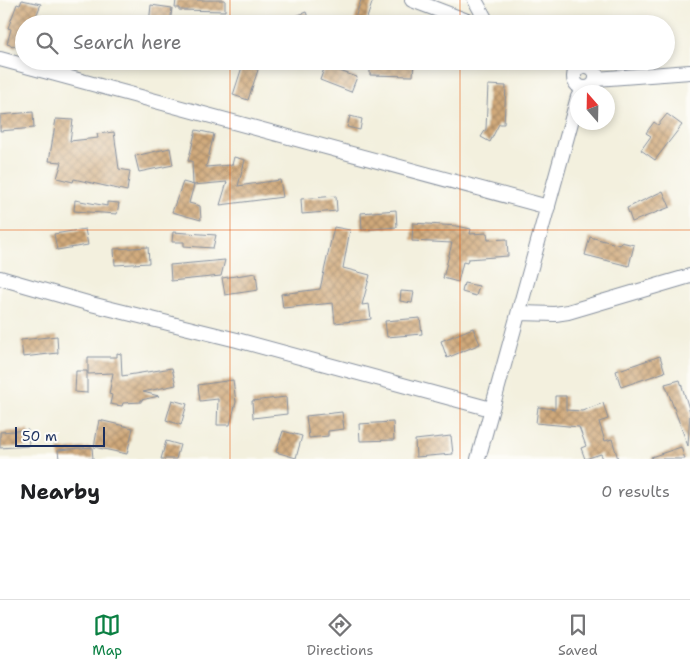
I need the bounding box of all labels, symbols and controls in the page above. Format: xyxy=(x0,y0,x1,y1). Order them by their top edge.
search box xyxy=(15,15,675,70)
icon: search xyxy=(33,29,61,57)
text: Search here xyxy=(73,30,182,55)
north arrow xyxy=(570,85,615,130)
scale bar xyxy=(15,424,105,447)
text: 50 m xyxy=(22,427,57,445)
text: Nearby xyxy=(20,478,100,506)
text: 0 results xyxy=(601,481,670,502)
tab: Map xyxy=(92,611,122,659)
tab: Directions xyxy=(307,611,374,659)
tab: Saved xyxy=(558,611,598,659)

